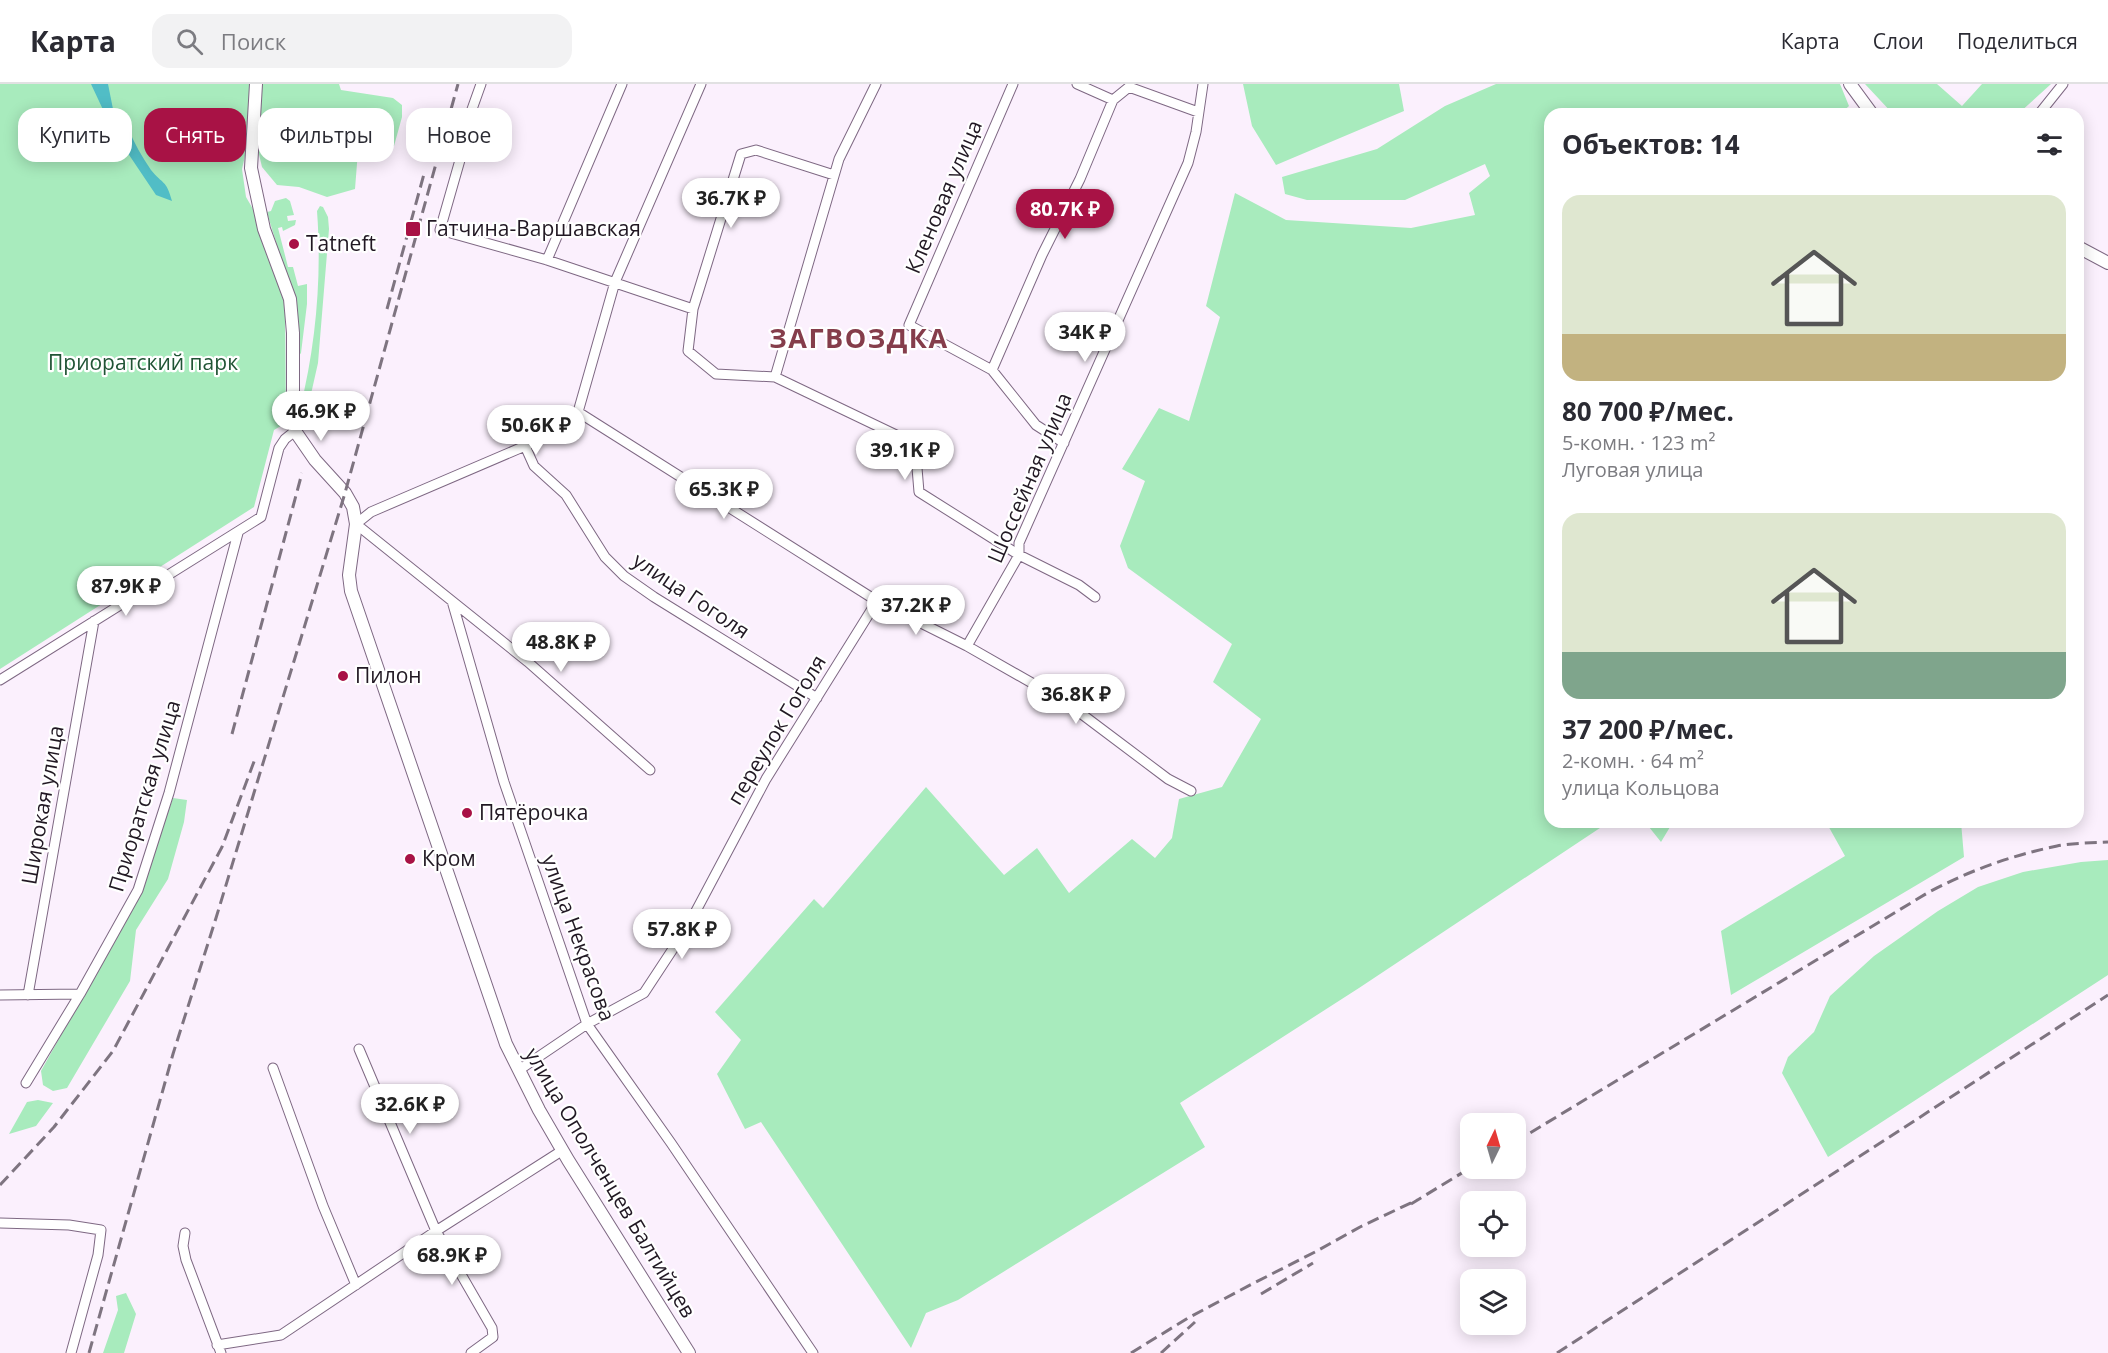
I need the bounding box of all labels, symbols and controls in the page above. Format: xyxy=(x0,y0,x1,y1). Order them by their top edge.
search box xyxy=(152,14,572,68)
text: Карта xyxy=(30,22,116,60)
icon: search xyxy=(173,25,206,58)
text: Поиск xyxy=(221,26,286,56)
text: Карта xyxy=(1781,27,1840,55)
text: Слои xyxy=(1873,27,1924,55)
text: Поделиться xyxy=(1957,27,2078,55)
chip: Купить xyxy=(18,108,132,162)
chip: Снять xyxy=(144,108,246,162)
chip: Фильтры xyxy=(258,108,394,162)
chip: Новое xyxy=(406,108,512,162)
street label: Кленовая улица xyxy=(898,116,988,278)
text: Объектов: 14 xyxy=(1562,126,1740,162)
icon: filters xyxy=(2033,128,2066,161)
pin: 36.7K ₽ xyxy=(676,178,786,229)
text: 36.7K ₽ xyxy=(696,184,766,211)
pin: 80.7K ₽ xyxy=(1010,189,1120,240)
text: 80.7K ₽ xyxy=(1030,195,1100,222)
place label: Гатчина-Варшавская xyxy=(426,214,641,242)
marker: Гатчина-Варшавская xyxy=(404,220,422,238)
place label: Tatneft xyxy=(306,229,376,257)
icon: home xyxy=(1760,234,1868,342)
marker: Tatneft xyxy=(287,237,301,251)
pin: 34K ₽ xyxy=(1043,312,1127,363)
text: 34K ₽ xyxy=(1059,318,1112,345)
district label: ЗАГВОЗДКА xyxy=(769,319,949,356)
park label: Приоратский парк xyxy=(48,348,238,376)
street label: Шоссейная улица xyxy=(981,388,1078,567)
pin: 46.9K ₽ xyxy=(266,391,376,442)
text: 80 700 ₽/мес. xyxy=(1562,393,1734,429)
text: 46.9K ₽ xyxy=(286,397,356,424)
pin: 50.6K ₽ xyxy=(481,405,591,456)
text: 50.6K ₽ xyxy=(501,411,571,438)
text: 5-комн. · 123 m² xyxy=(1562,429,1715,456)
pin: 39.1K ₽ xyxy=(850,430,960,481)
text: 39.1K ₽ xyxy=(870,436,940,463)
text: Луговая улица xyxy=(1562,456,1703,483)
pin: 65.3K ₽ xyxy=(669,469,779,520)
text: 65.3K ₽ xyxy=(689,475,759,502)
street label: улица Гоголя xyxy=(628,546,755,645)
icon: home xyxy=(1760,552,1868,660)
pin: 87.9K ₽ xyxy=(71,566,181,617)
text: 87.9K ₽ xyxy=(91,572,161,599)
pin: 37.2K ₽ xyxy=(861,585,971,636)
text: 37.2K ₽ xyxy=(881,591,951,618)
pin: 48.8K ₽ xyxy=(506,622,616,673)
text: 48.8K ₽ xyxy=(526,628,596,655)
street label: переулок Гоголя xyxy=(720,649,832,809)
place label: Пилон xyxy=(355,661,422,689)
marker: Пилон xyxy=(336,669,350,683)
pin: 36.8K ₽ xyxy=(1021,674,1131,725)
text: 36.8K ₽ xyxy=(1041,680,1111,707)
street label: Приоратская улица xyxy=(102,697,187,895)
text: 37 200 ₽/мес. xyxy=(1562,711,1734,747)
street label: Широкая улица xyxy=(14,723,70,886)
text: 2-комн. · 64 m² xyxy=(1562,747,1704,774)
text: улица Кольцова xyxy=(1562,774,1720,801)
place label: Пятёрочка xyxy=(479,798,588,826)
marker: Пятёрочка xyxy=(460,806,474,820)
place label: Кром xyxy=(422,844,476,872)
street label: улица Некрасова xyxy=(536,851,622,1025)
marker: Кром xyxy=(403,852,417,866)
pin: 57.8K ₽ xyxy=(627,909,737,960)
text: 57.8K ₽ xyxy=(647,915,717,942)
street label: улица Ополченцев Балтийцев xyxy=(519,1042,703,1323)
pin: 32.6K ₽ xyxy=(355,1084,465,1135)
text: 32.6K ₽ xyxy=(375,1090,445,1117)
north arrow xyxy=(1460,1113,1526,1179)
map controls xyxy=(1460,1113,1526,1335)
button: locate xyxy=(1460,1191,1526,1257)
pin: 68.9K ₽ xyxy=(397,1235,507,1286)
text: 68.9K ₽ xyxy=(417,1241,487,1268)
button: layers xyxy=(1460,1269,1526,1335)

